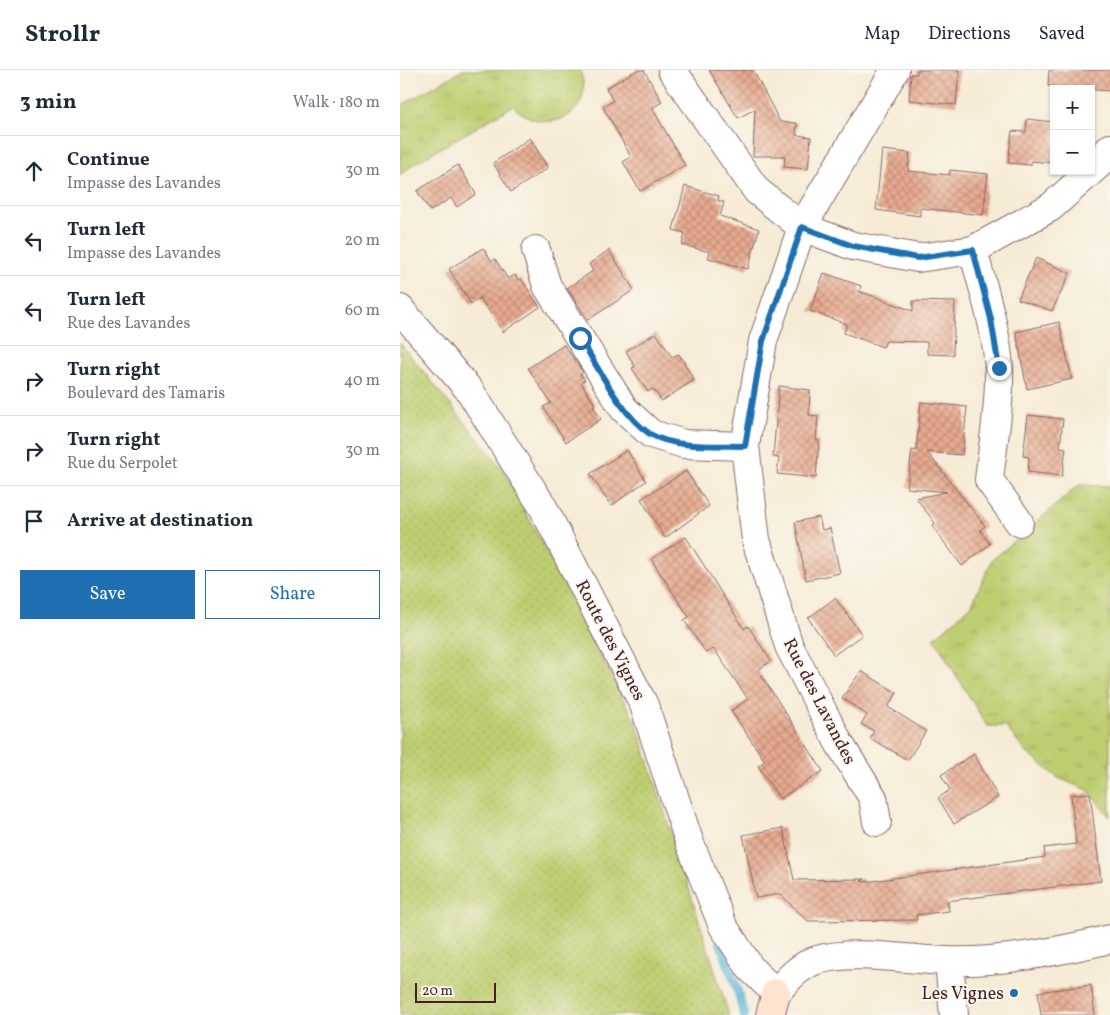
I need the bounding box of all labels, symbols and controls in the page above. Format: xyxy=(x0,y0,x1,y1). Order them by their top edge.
text: Strollr xyxy=(25,18,100,52)
text: Map xyxy=(864,22,900,47)
text: Directions xyxy=(928,22,1011,47)
text: Saved xyxy=(1039,22,1085,47)
map controls xyxy=(1050,85,1095,175)
button: + xyxy=(1050,85,1095,130)
text: 3 min xyxy=(20,88,76,117)
text: Walk · 180 m xyxy=(293,92,380,114)
button: − xyxy=(1050,130,1095,175)
text: Continue xyxy=(67,147,150,173)
icon: ahead xyxy=(20,157,48,185)
text: 30 m xyxy=(345,160,380,182)
text: Impasse des Lavandes xyxy=(67,173,221,195)
text: Turn left xyxy=(67,217,146,243)
icon: left xyxy=(20,227,48,255)
text: 20 m xyxy=(345,230,380,252)
text: Impasse des Lavandes xyxy=(67,243,221,265)
text: Turn left xyxy=(67,287,146,313)
icon: left xyxy=(20,297,48,325)
text: 60 m xyxy=(345,300,380,322)
text: Rue des Lavandes xyxy=(67,313,190,335)
route start xyxy=(569,327,592,350)
text: Turn right xyxy=(67,357,160,383)
route end xyxy=(988,357,1011,380)
icon: right xyxy=(20,367,48,395)
text: 40 m xyxy=(344,370,380,392)
text: Boulevard des Tamaris xyxy=(67,383,225,405)
text: Turn right xyxy=(67,427,160,453)
icon: right xyxy=(20,437,48,465)
text: 30 m xyxy=(345,440,380,462)
text: Rue du Serpolet xyxy=(67,453,178,475)
icon: arrive xyxy=(20,507,48,535)
text: Arrive at destination xyxy=(67,508,253,534)
button: Save xyxy=(20,570,195,619)
button: Share xyxy=(205,570,380,619)
street label: Route des Vignes xyxy=(568,576,651,705)
street label: Rue des Lavandes xyxy=(776,634,861,769)
scale bar xyxy=(415,980,496,1003)
text: 20 m xyxy=(422,982,453,1001)
place label: Les Vignes xyxy=(922,982,1004,1007)
marker: Les Vignes xyxy=(1008,987,1020,999)

